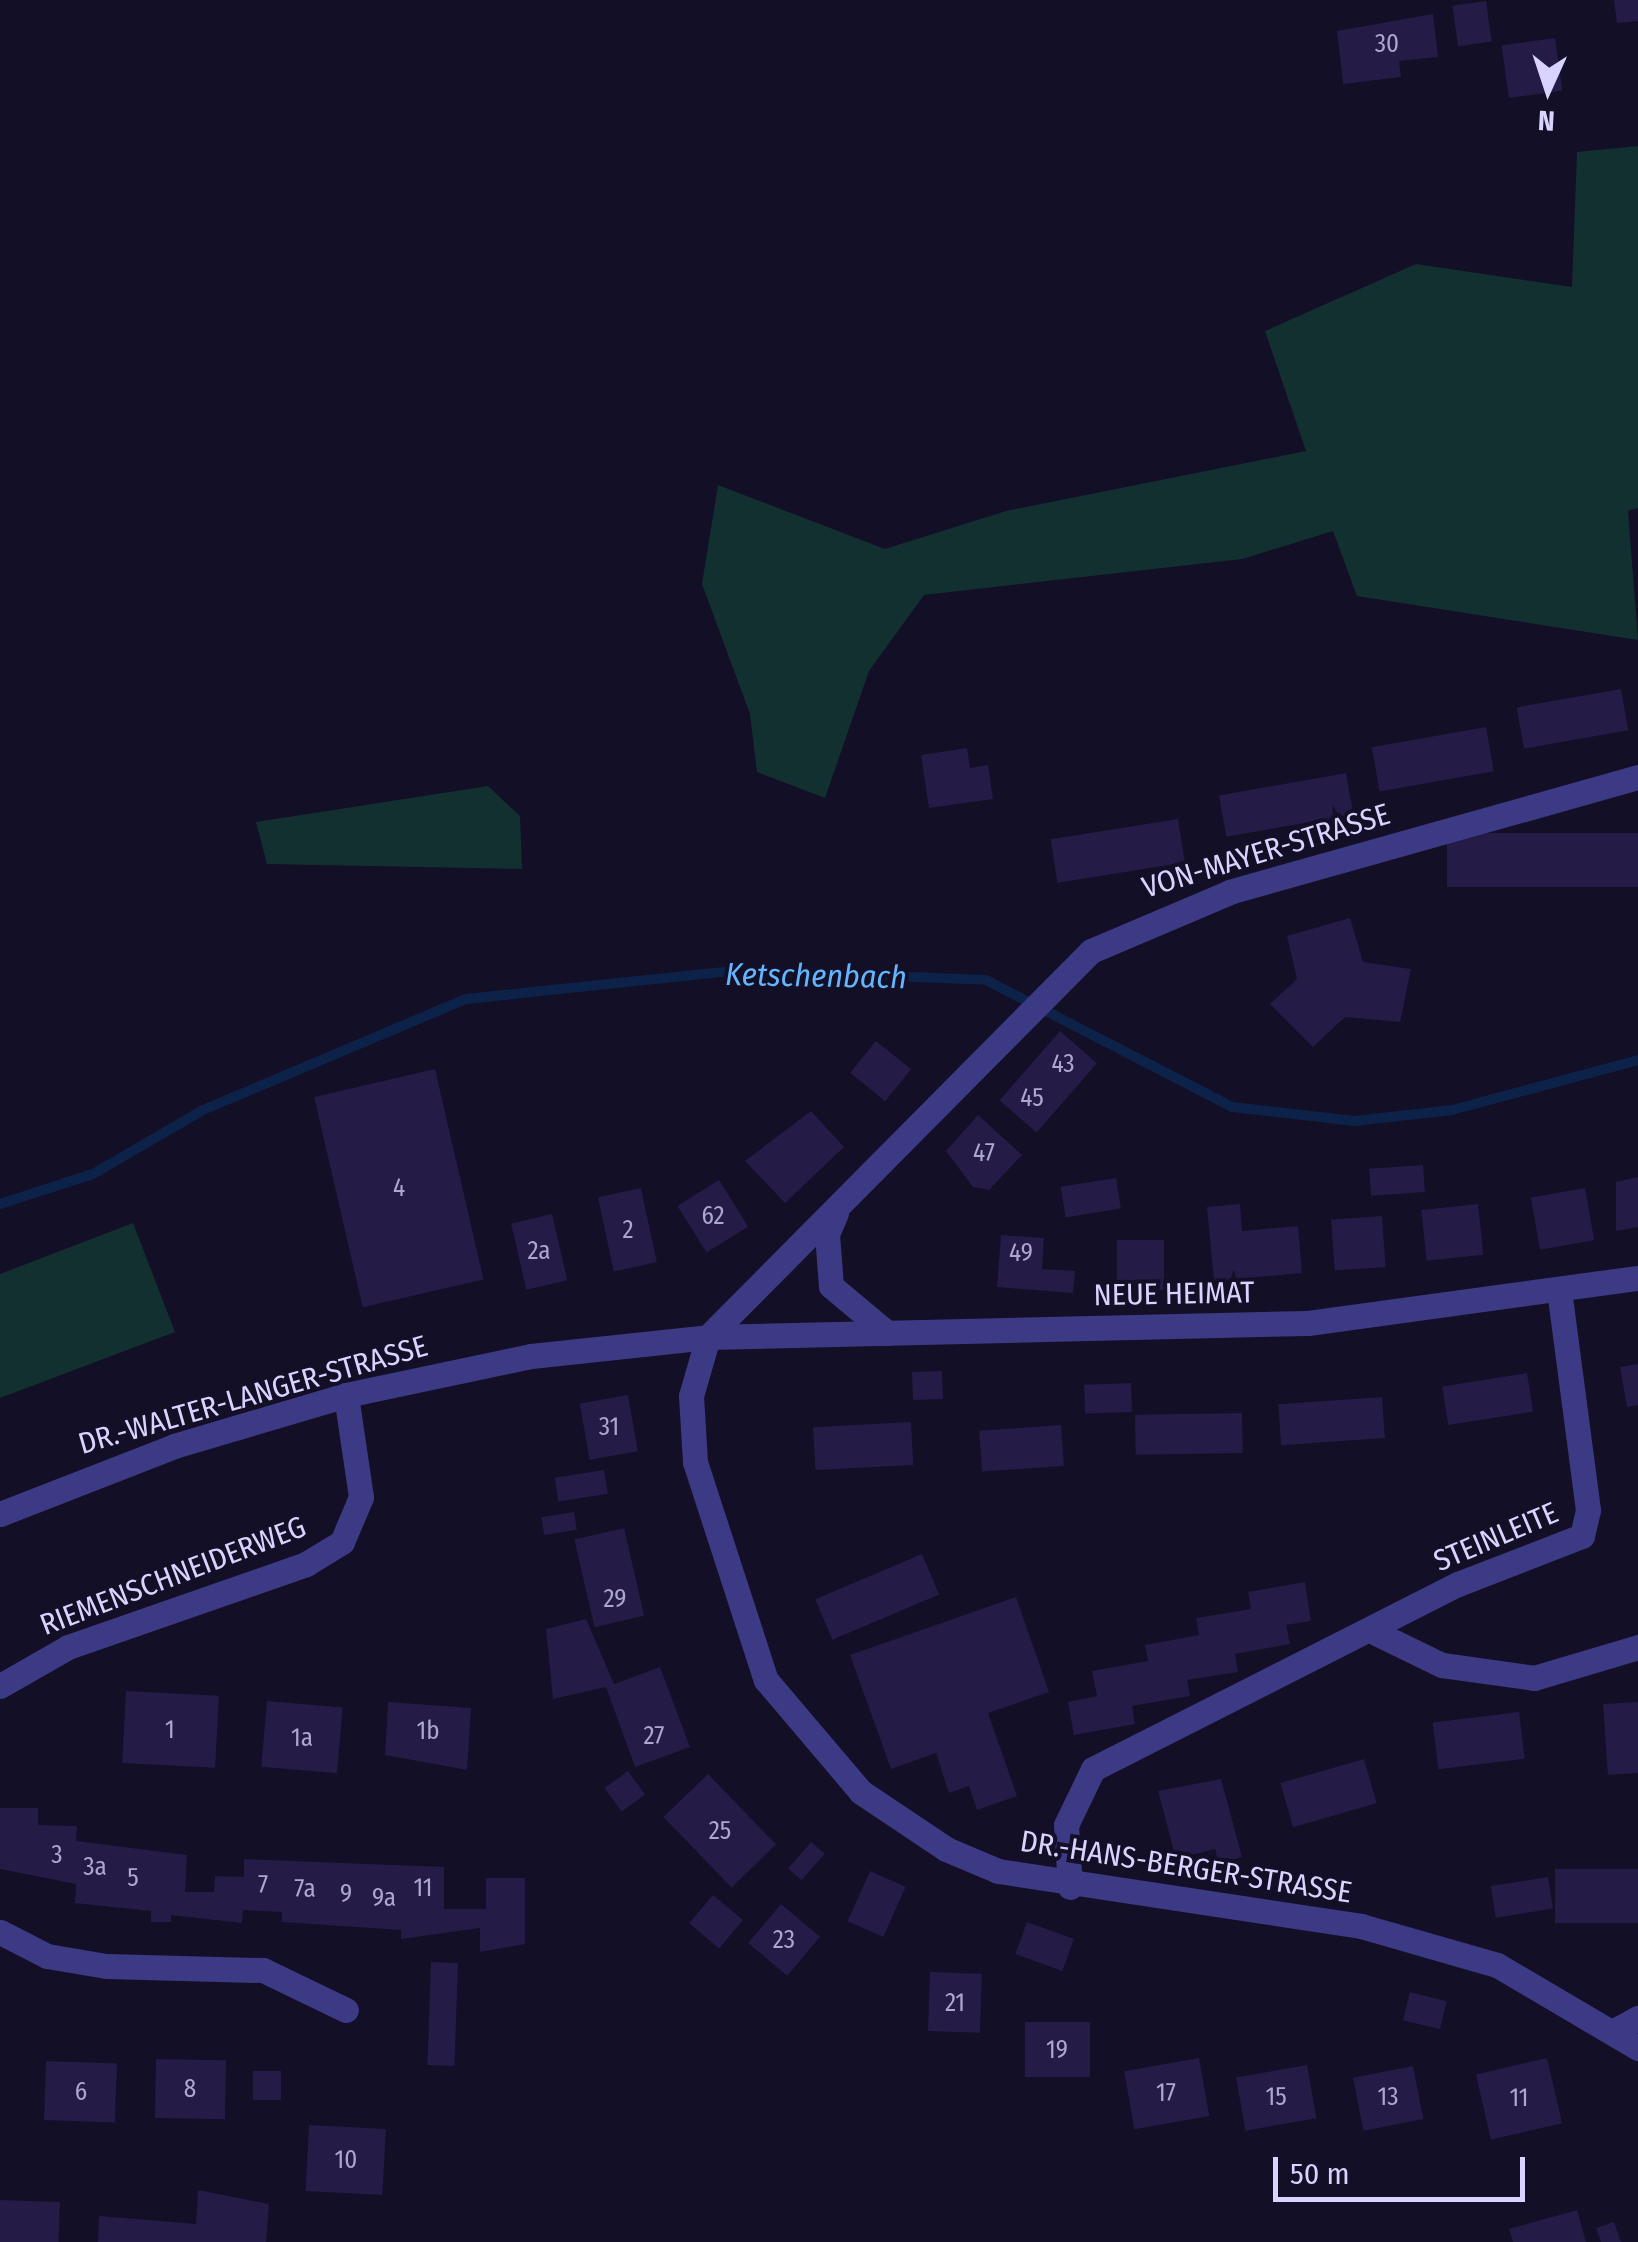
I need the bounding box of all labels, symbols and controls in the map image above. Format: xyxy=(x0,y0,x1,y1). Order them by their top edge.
house number: 30 xyxy=(1375,29,1399,59)
north arrow xyxy=(1498,40,1598,140)
text: N xyxy=(1537,104,1556,137)
street label: VON-MAYER-STRASSE xyxy=(1138,796,1394,906)
water label: Ketschenbach xyxy=(725,955,907,997)
house number: 43 xyxy=(1051,1049,1075,1079)
house number: 45 xyxy=(1020,1083,1044,1113)
house number: 47 xyxy=(973,1138,995,1168)
house number: 4 xyxy=(393,1173,405,1203)
house number: 62 xyxy=(701,1201,725,1231)
house number: 2 xyxy=(622,1215,634,1245)
house number: 2a xyxy=(527,1236,551,1266)
house number: 49 xyxy=(1009,1238,1033,1268)
street label: NEUE HEIMAT xyxy=(1093,1275,1255,1313)
street label: DR.-WALTER-LANGER-STRASSE xyxy=(74,1328,432,1462)
house number: 31 xyxy=(599,1412,619,1442)
street label: STEINLEITE xyxy=(1428,1495,1564,1579)
street label: RIEMENSCHNEIDERWEG xyxy=(35,1509,311,1643)
house number: 29 xyxy=(604,1584,626,1614)
house number: 1 xyxy=(165,1715,175,1745)
house number: 1b xyxy=(416,1716,440,1746)
house number: 27 xyxy=(644,1721,664,1751)
house number: 1a xyxy=(291,1723,313,1753)
house number: 25 xyxy=(709,1816,731,1846)
street label: DR.-HANS-BERGER-STRASSE xyxy=(1018,1823,1354,1911)
house number: 3 xyxy=(51,1840,63,1870)
house number: 3a xyxy=(83,1852,107,1882)
house number: 5 xyxy=(127,1863,139,1893)
house number: 7 xyxy=(258,1870,268,1900)
house number: 11 xyxy=(413,1873,433,1903)
house number: 7a xyxy=(294,1874,316,1904)
house number: 9 xyxy=(340,1879,352,1909)
house number: 9a xyxy=(372,1883,396,1913)
house number: 23 xyxy=(773,1925,795,1955)
house number: 21 xyxy=(945,1988,965,2018)
house number: 19 xyxy=(1046,2035,1068,2065)
house number: 8 xyxy=(184,2074,196,2104)
house number: 6 xyxy=(75,2077,87,2107)
house number: 17 xyxy=(1156,2078,1176,2108)
house number: 15 xyxy=(1265,2082,1287,2112)
house number: 13 xyxy=(1377,2082,1399,2112)
house number: 11 xyxy=(1509,2083,1529,2113)
scale bar xyxy=(1278,2137,1530,2199)
house number: 10 xyxy=(335,2145,357,2175)
text: 50 m xyxy=(1290,2156,1350,2192)

